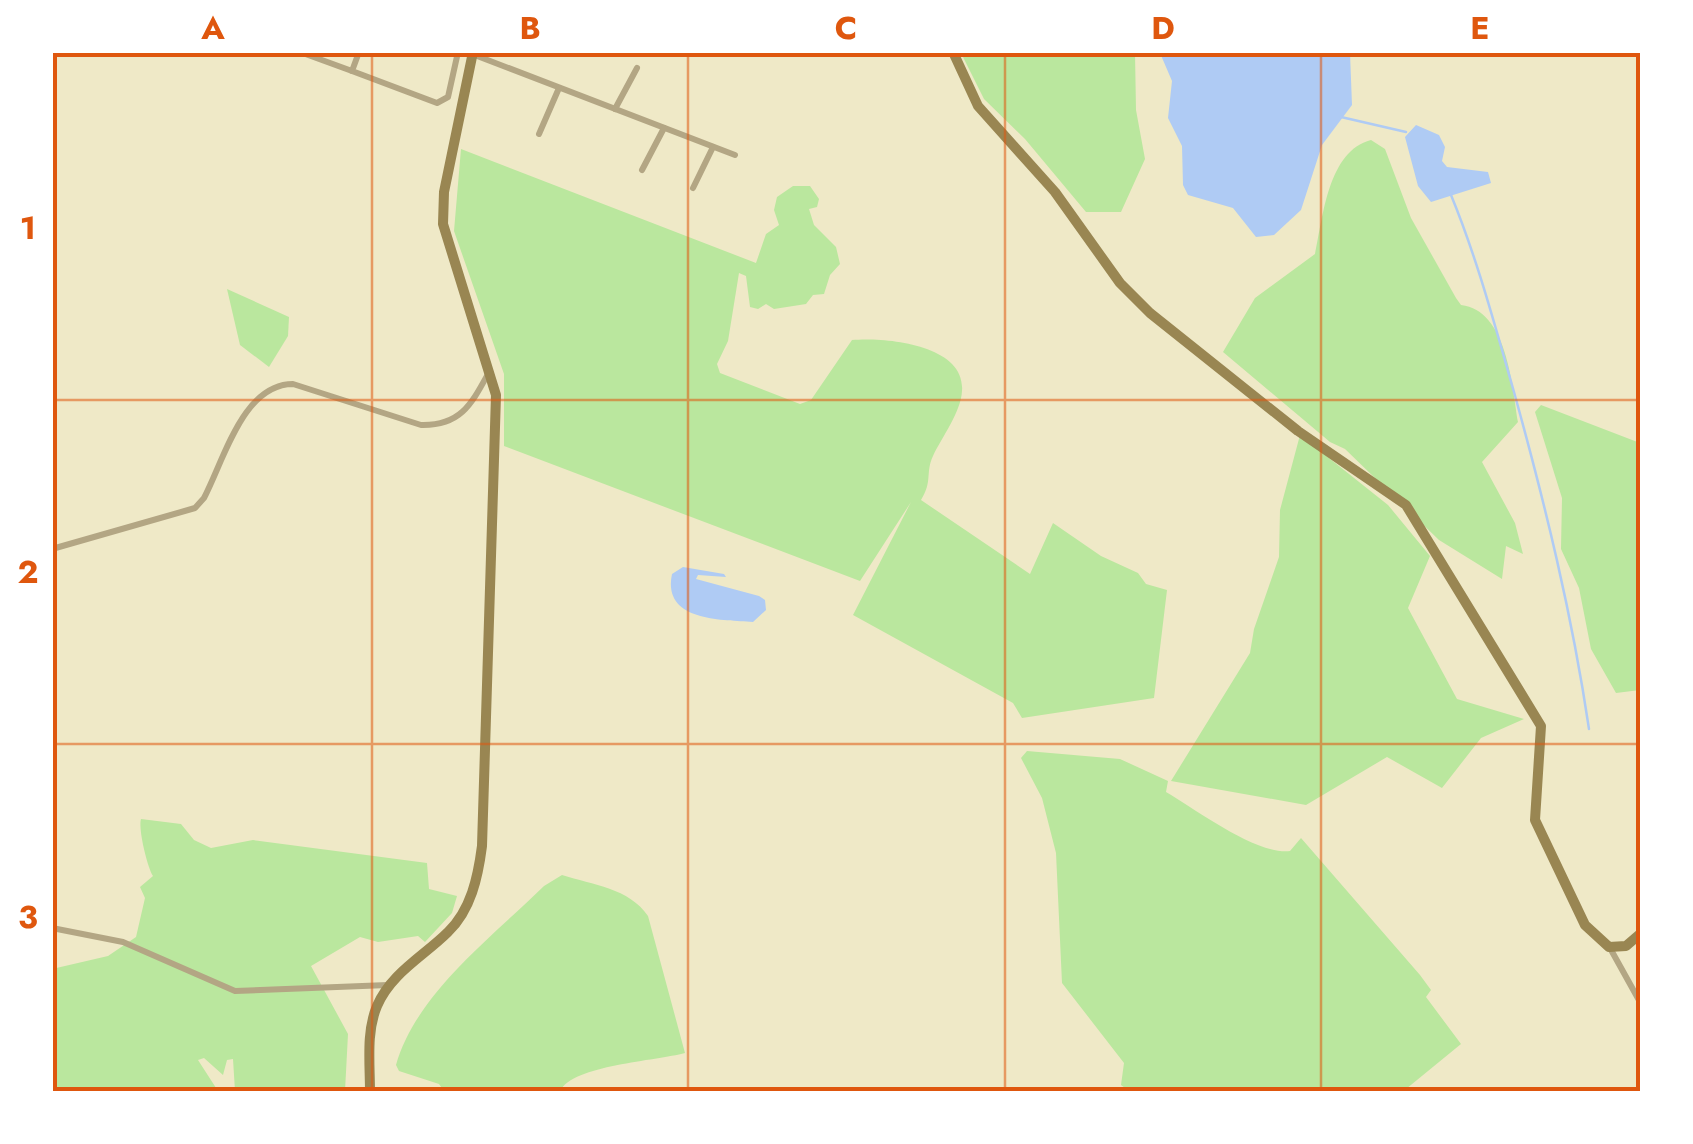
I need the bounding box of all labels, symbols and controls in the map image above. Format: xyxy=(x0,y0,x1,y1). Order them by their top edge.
text: A xyxy=(200,5,225,51)
text: B xyxy=(519,5,541,51)
text: C xyxy=(835,5,857,51)
text: D xyxy=(1151,5,1175,51)
text: E xyxy=(1470,5,1490,51)
text: 1 xyxy=(20,205,36,251)
text: 2 xyxy=(18,549,39,595)
text: 3 xyxy=(18,894,38,940)

